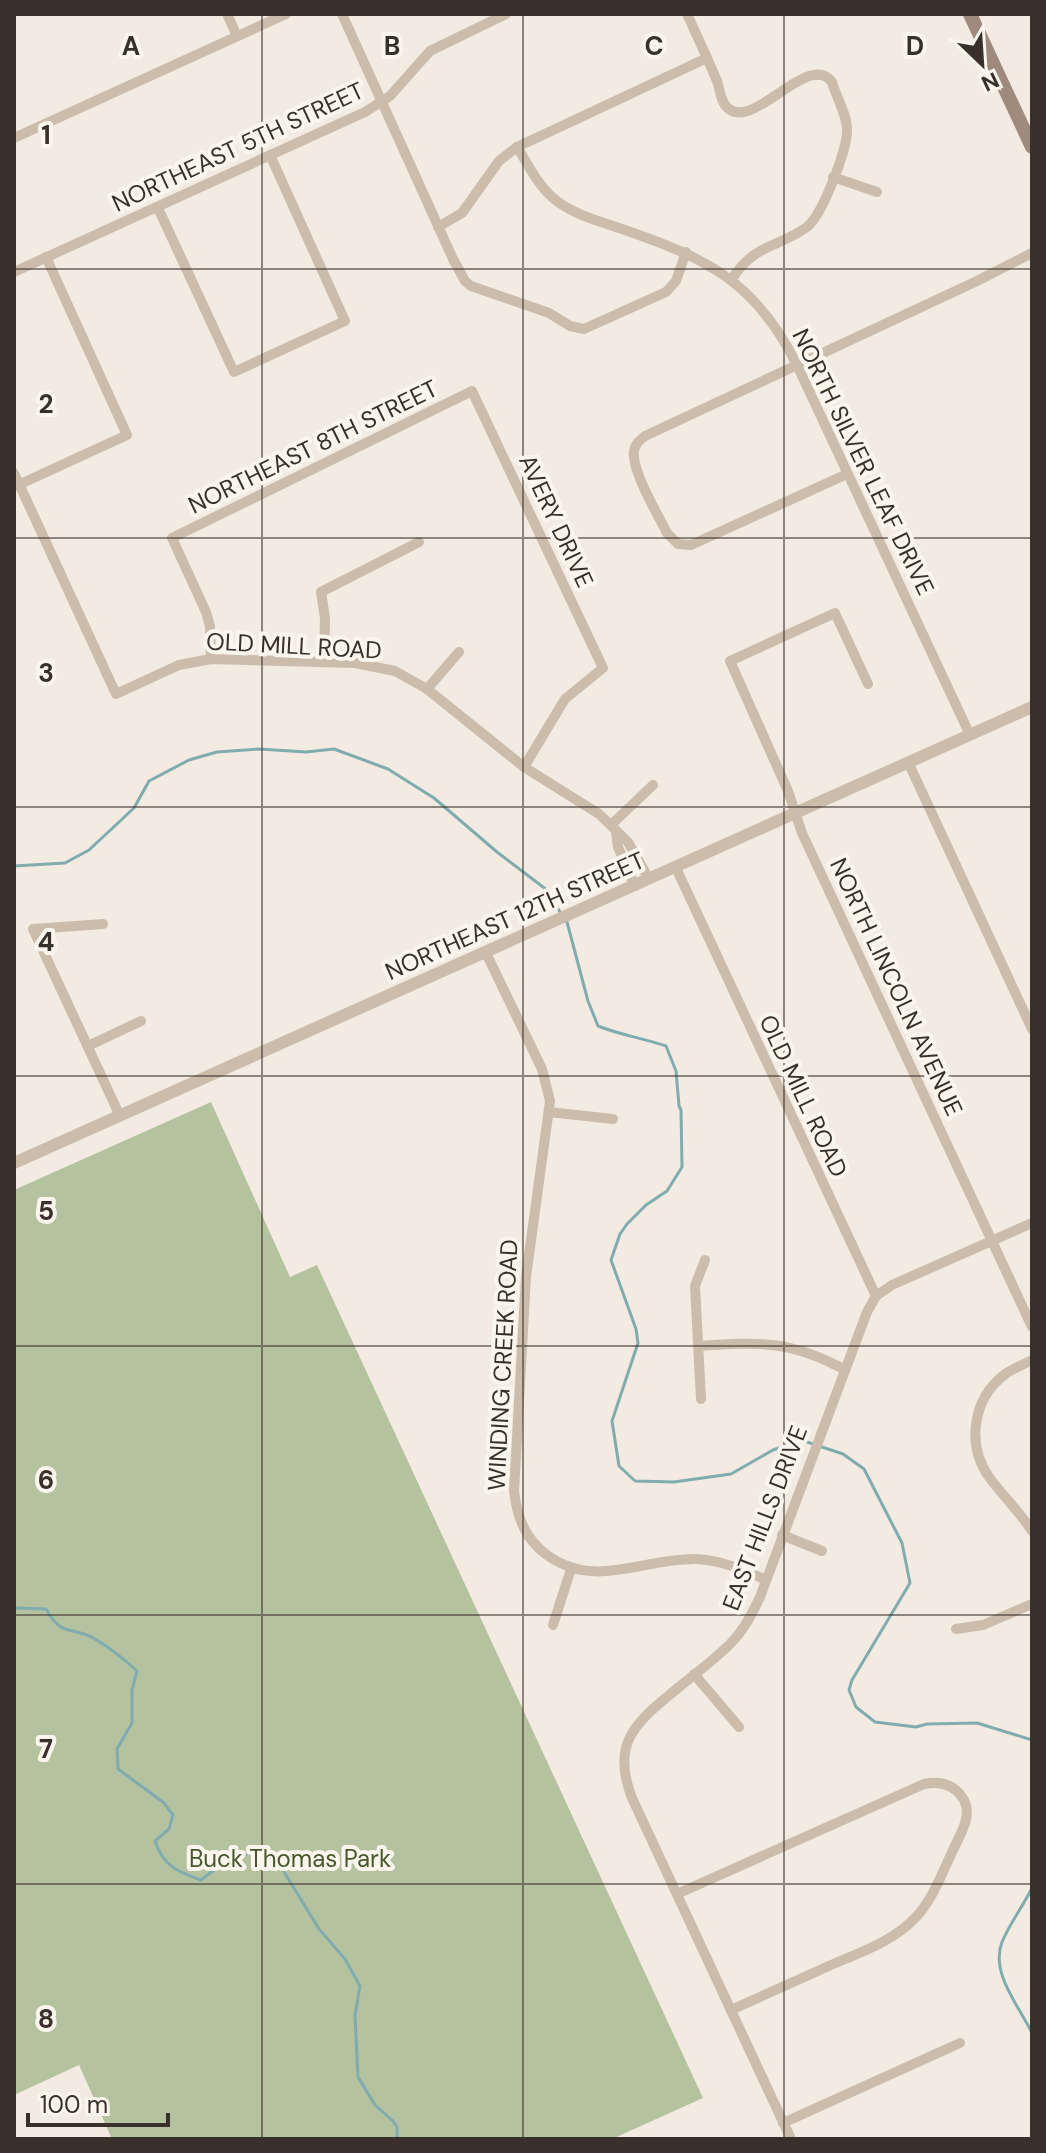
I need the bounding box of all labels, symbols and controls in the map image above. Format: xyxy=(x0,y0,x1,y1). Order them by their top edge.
north arrow xyxy=(942,24,1022,104)
text: A xyxy=(122,29,140,63)
text: B xyxy=(384,29,400,63)
text: C xyxy=(644,29,664,63)
text: D xyxy=(906,29,924,63)
text: N xyxy=(977,65,1004,98)
street label: NORTHEAST 5TH STREET xyxy=(107,75,369,219)
text: 1 xyxy=(41,118,51,152)
street label: NORTH SILVER LEAF DRIVE xyxy=(785,324,942,600)
street label: NORTHEAST 8TH STREET xyxy=(183,373,443,521)
text: 2 xyxy=(38,387,54,421)
street label: AVERY DRIVE xyxy=(512,449,601,592)
street label: OLD MILL ROAD xyxy=(205,625,383,666)
text: 3 xyxy=(38,656,54,690)
street label: NORTHEAST 12TH STREET xyxy=(380,844,649,987)
street label: NORTH LINCOLN AVENUE xyxy=(823,853,970,1121)
text: 4 xyxy=(38,925,54,959)
street label: OLD MILL ROAD xyxy=(752,1010,855,1182)
text: 5 xyxy=(38,1194,54,1228)
street label: WINDING CREEK ROAD xyxy=(480,1238,525,1492)
street label: EAST HILLS DRIVE xyxy=(715,1421,814,1615)
text: 6 xyxy=(38,1463,54,1497)
text: 7 xyxy=(39,1732,53,1766)
park label: Buck Thomas Park xyxy=(189,1843,391,1874)
text: 8 xyxy=(38,2002,54,2036)
scale bar xyxy=(28,2077,168,2127)
text: 100 m xyxy=(40,2089,108,2120)

